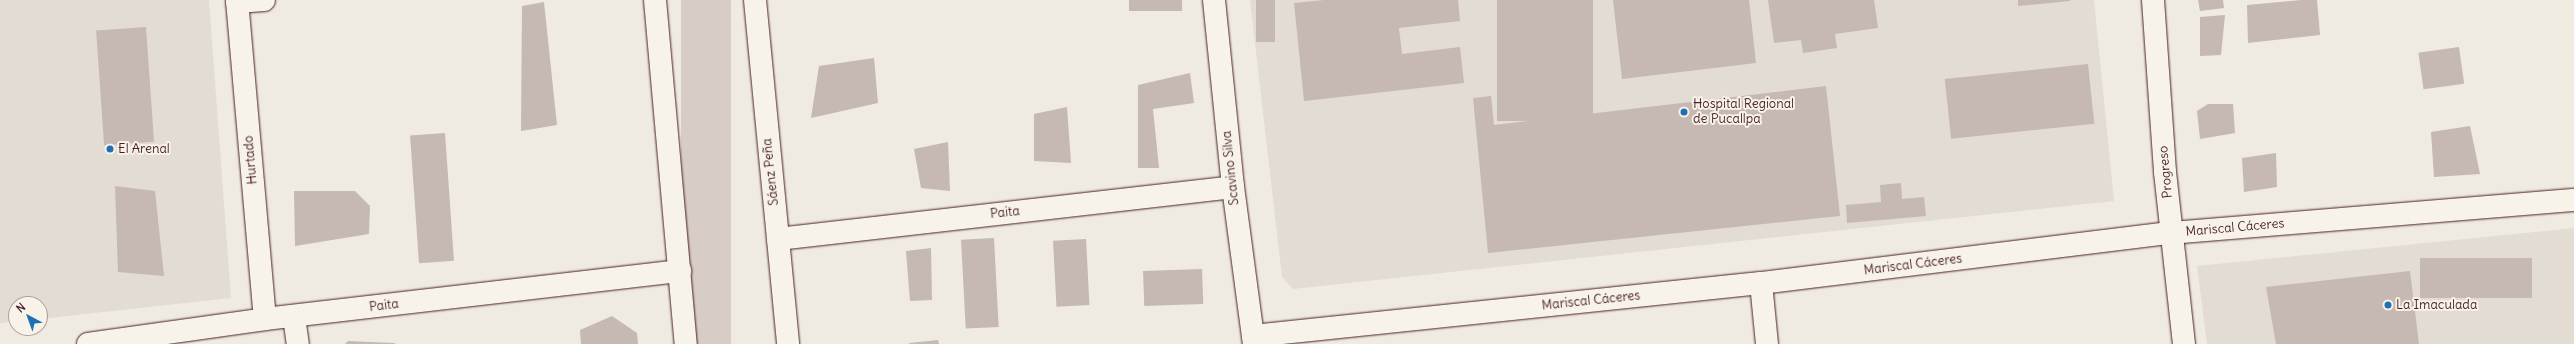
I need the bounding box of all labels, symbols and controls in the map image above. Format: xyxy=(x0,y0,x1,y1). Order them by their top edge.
place label: Hospital Regional de Pucallpa xyxy=(1693,97,1794,128)
marker: Hospital Regional de Pucallpa xyxy=(1678,106,1690,118)
street label: Scavino Silva xyxy=(1219,130,1243,206)
street label: Hurtado xyxy=(241,135,261,185)
street label: Sáenz Peña xyxy=(760,138,782,206)
place label: El Arenal xyxy=(118,141,170,157)
marker: El Arenal xyxy=(105,144,115,154)
street label: Progreso xyxy=(2156,145,2176,199)
street label: Paita xyxy=(989,204,1021,222)
street label: Mariscal Cáceres xyxy=(2185,216,2285,240)
street label: Mariscal Cáceres xyxy=(1863,251,1963,279)
street label: Mariscal Cáceres xyxy=(1541,288,1641,314)
north arrow xyxy=(8,296,48,336)
street label: Paita xyxy=(368,296,400,316)
place label: La Imaculada xyxy=(2396,297,2477,313)
text: N xyxy=(13,300,28,315)
marker: La Imaculada xyxy=(2383,300,2393,310)

